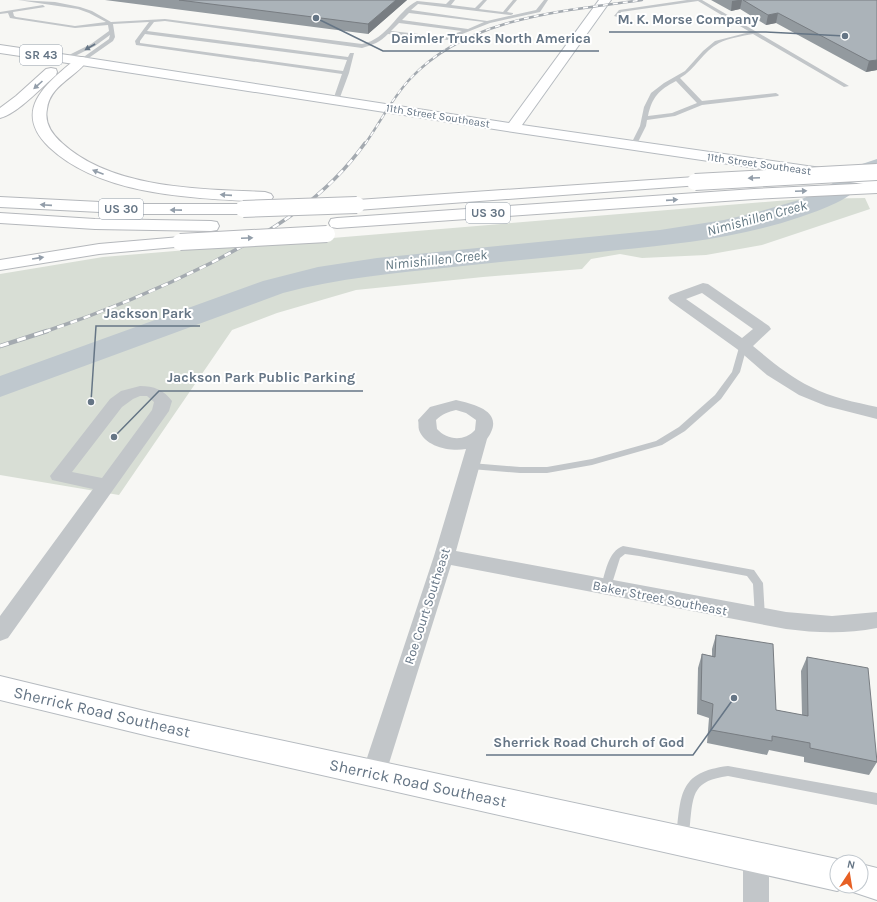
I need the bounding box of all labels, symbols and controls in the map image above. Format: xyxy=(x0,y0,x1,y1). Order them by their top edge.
callout: M. K. Morse Company xyxy=(609,6,766,32)
text: M. K. Morse Company xyxy=(617,11,759,28)
callout: Daimler Trucks North America xyxy=(383,25,599,51)
text: Daimler Trucks North America xyxy=(391,30,591,47)
one-way arrow xyxy=(84,44,96,50)
road number: SR 43 xyxy=(20,45,62,65)
one-way arrow xyxy=(33,80,43,89)
street label: 11th Street Southeast xyxy=(385,101,491,131)
street label: 11th Street Southeast xyxy=(706,150,812,178)
one-way arrow xyxy=(92,168,104,174)
one-way arrow xyxy=(747,175,760,181)
one-way arrow xyxy=(795,188,807,195)
one-way arrow xyxy=(220,191,232,198)
one-way arrow xyxy=(666,196,678,203)
water label: Nimishillen Creek xyxy=(705,196,810,239)
road number: US 30 xyxy=(99,199,143,219)
one-way arrow xyxy=(39,202,52,208)
road number: US 30 xyxy=(466,203,510,223)
one-way arrow xyxy=(169,207,182,213)
one-way arrow xyxy=(241,234,253,241)
water label: Nimishillen Creek xyxy=(384,246,489,274)
one-way arrow xyxy=(32,255,44,261)
callout: Jackson Park xyxy=(96,300,200,326)
text: Jackson Park xyxy=(104,305,193,322)
callout: Jackson Park Public Parking xyxy=(159,365,363,391)
text: Jackson Park Public Parking xyxy=(167,369,355,386)
street label: Roe Court Southeast xyxy=(401,546,453,666)
street label: Baker Street Southeast xyxy=(591,578,729,618)
street label: Sherrick Road Southeast xyxy=(12,682,192,742)
callout: Sherrick Road Church of God xyxy=(486,729,693,755)
text: Sherrick Road Church of God xyxy=(493,734,685,751)
street label: Sherrick Road Southeast xyxy=(328,755,508,811)
north arrow xyxy=(829,854,869,894)
text: N xyxy=(846,858,856,872)

